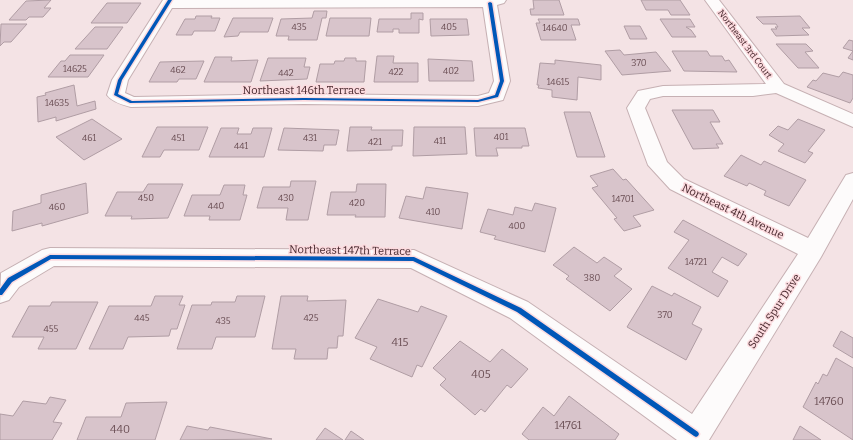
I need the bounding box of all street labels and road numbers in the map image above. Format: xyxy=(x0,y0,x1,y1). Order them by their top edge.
street label: Northeast 3rd Court xyxy=(716,8,775,81)
street label: Northeast 146th Terrace xyxy=(243,84,365,97)
street label: Northeast 4th Avenue xyxy=(680,181,786,242)
street label: Northeast 147th Terrace xyxy=(289,243,411,258)
street label: South Spur Drive xyxy=(745,272,803,351)

